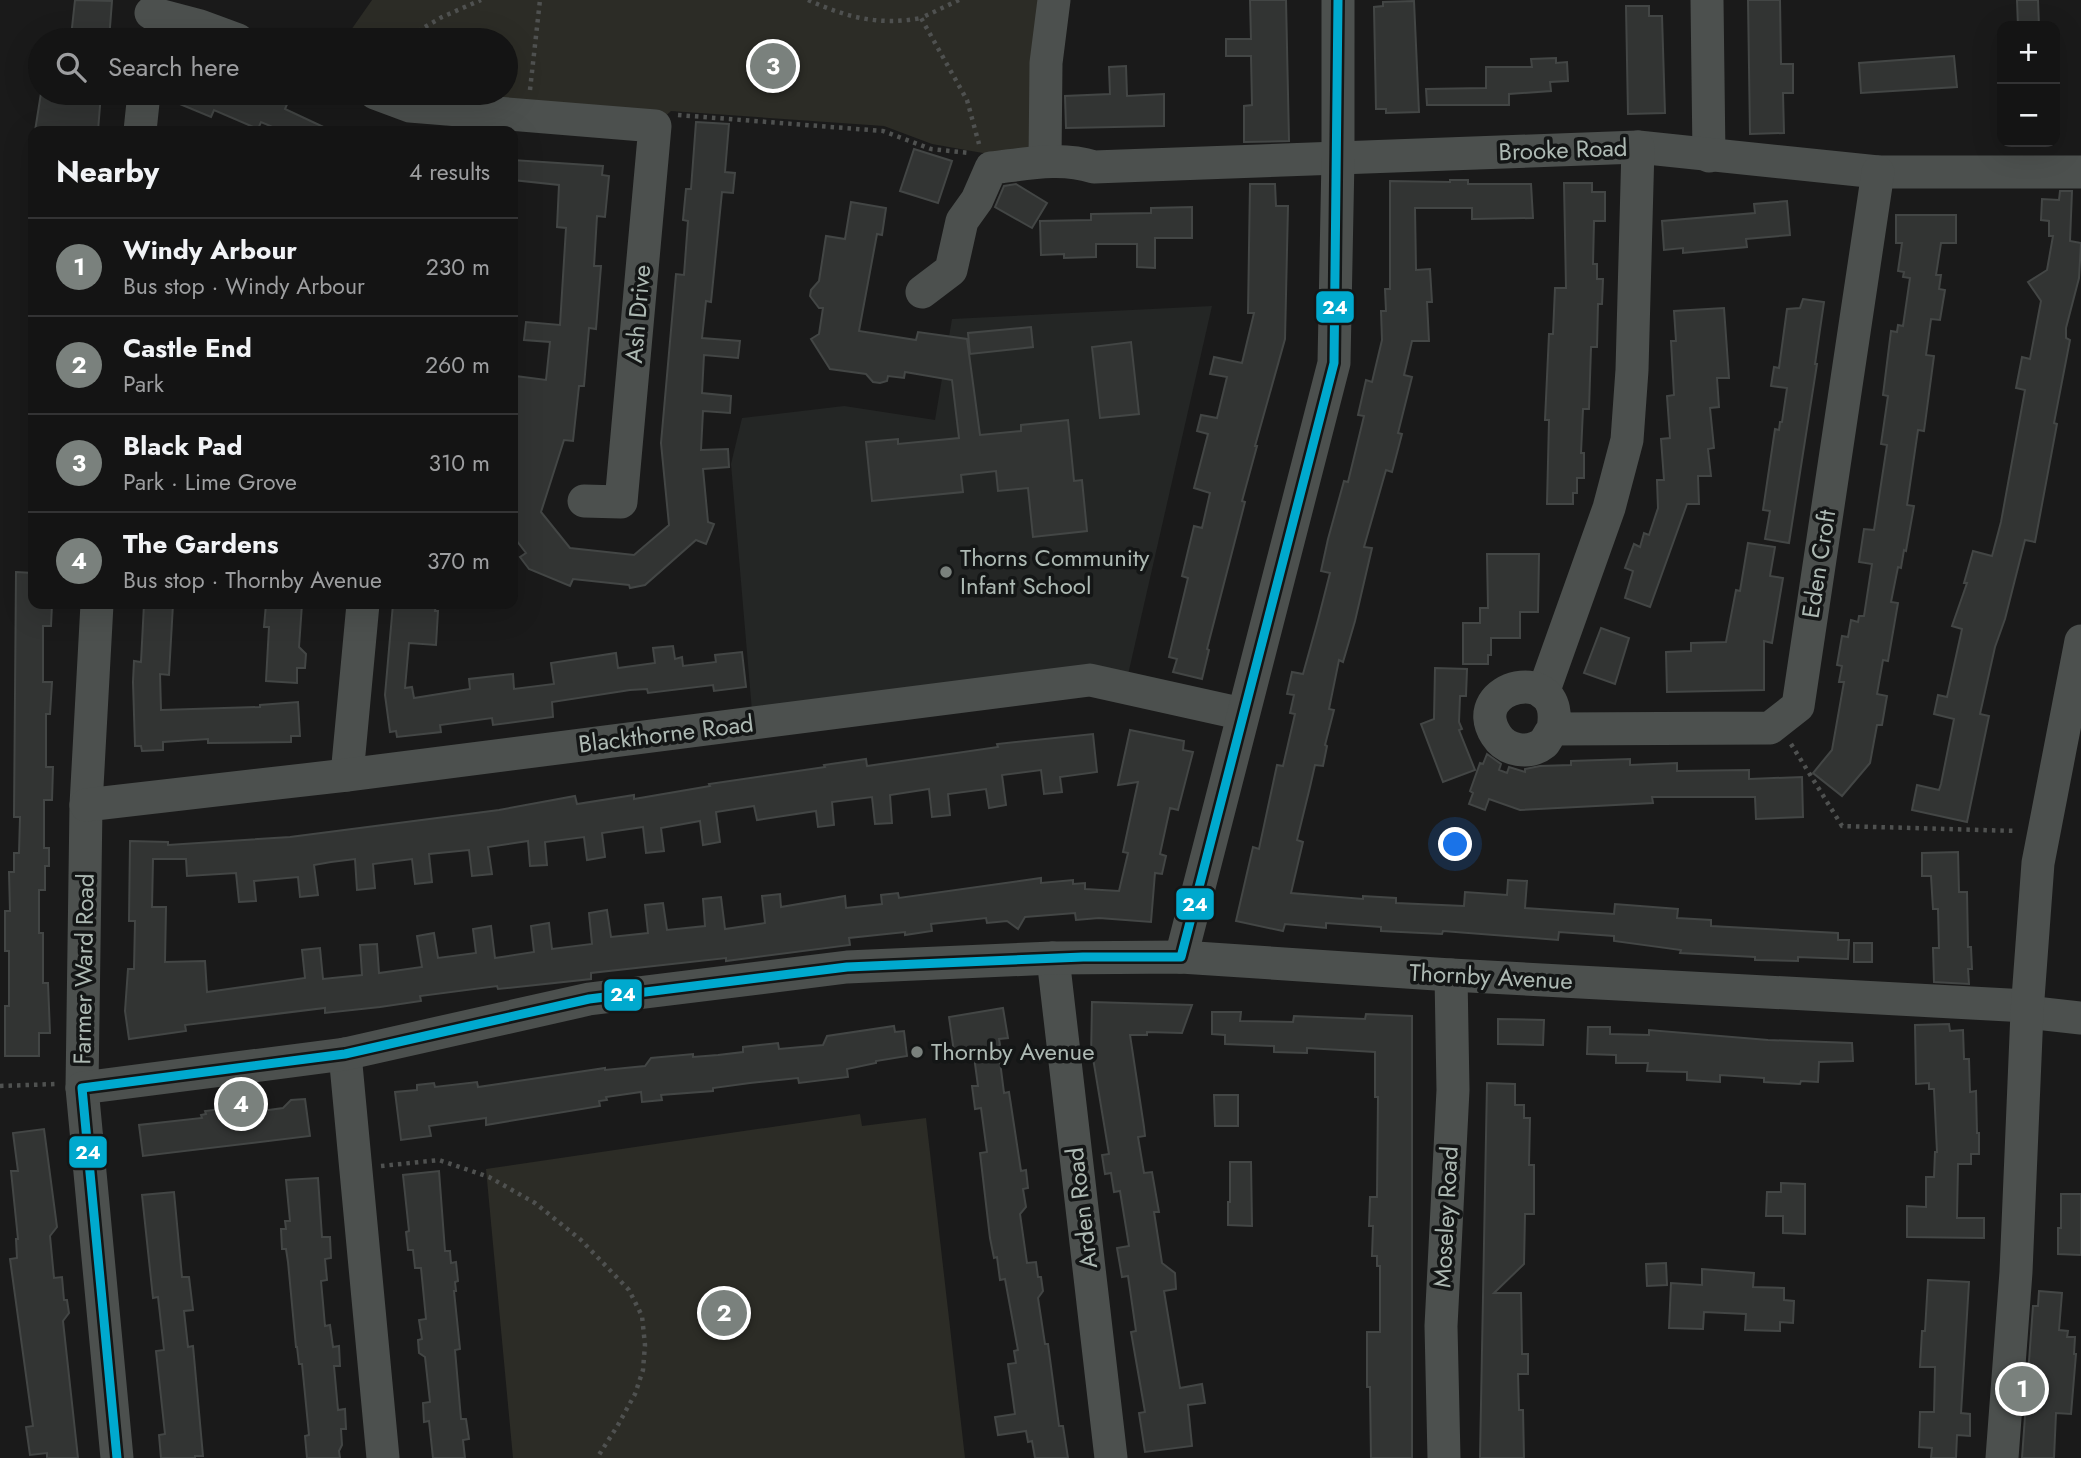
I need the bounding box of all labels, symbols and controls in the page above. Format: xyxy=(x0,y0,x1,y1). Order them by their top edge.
map controls xyxy=(1997,21,2060,147)
button: + xyxy=(1997,21,2060,84)
search box xyxy=(28,28,518,105)
pin: 3 xyxy=(750,40,796,92)
icon: search xyxy=(52,48,90,86)
text: Search here xyxy=(108,48,240,86)
button: − xyxy=(1997,84,2060,147)
street label: Brooke Road xyxy=(1498,130,1628,169)
text: Nearby xyxy=(56,150,159,193)
text: 4 results xyxy=(409,155,490,189)
text: Windy Arbour xyxy=(123,231,297,269)
text: 1 xyxy=(73,250,85,284)
text: 230 m xyxy=(426,250,490,284)
street label: Ash Drive xyxy=(616,263,659,365)
text: Bus stop · Windy Arbour xyxy=(123,269,365,303)
line badge: 24 xyxy=(1315,290,1355,324)
text: 24 xyxy=(1322,294,1348,321)
text: Castle End xyxy=(123,329,252,367)
text: 2 xyxy=(71,348,87,382)
text: 260 m xyxy=(425,348,490,382)
text: Park xyxy=(123,367,164,401)
text: Black Pad xyxy=(123,427,242,465)
text: 3 xyxy=(72,446,86,480)
text: 310 m xyxy=(428,446,490,480)
text: Park · Lime Grove xyxy=(123,465,297,499)
street label: Eden Croft xyxy=(1793,507,1844,621)
text: The Gardens xyxy=(123,525,279,563)
place label: Thorns Community Infant School xyxy=(960,540,1150,603)
text: 4 xyxy=(71,544,87,578)
text: 370 m xyxy=(427,544,490,578)
text: Bus stop · Thornby Avenue xyxy=(123,563,382,597)
marker: Thorns Community Infant School xyxy=(938,564,954,580)
street label: Blackthorne Road xyxy=(576,705,755,762)
your location xyxy=(1438,827,1472,861)
street label: Farmer Ward Road xyxy=(64,873,103,1065)
line badge: 24 xyxy=(1175,887,1215,921)
text: 24 xyxy=(1182,891,1208,918)
street label: Thornby Avenue xyxy=(1408,955,1574,998)
line badge: 24 xyxy=(603,978,643,1012)
text: 24 xyxy=(610,981,636,1008)
place label: Thornby Avenue xyxy=(931,1034,1095,1069)
marker: Thornby Avenue xyxy=(909,1044,925,1060)
pin: 4 xyxy=(218,1078,264,1130)
line badge: 24 xyxy=(68,1135,108,1169)
text: 24 xyxy=(75,1139,101,1166)
street label: Moseley Road xyxy=(1424,1145,1467,1289)
street label: Arden Road xyxy=(1057,1146,1106,1271)
pin: 2 xyxy=(701,1287,747,1339)
pin: 1 xyxy=(1999,1363,2045,1415)

